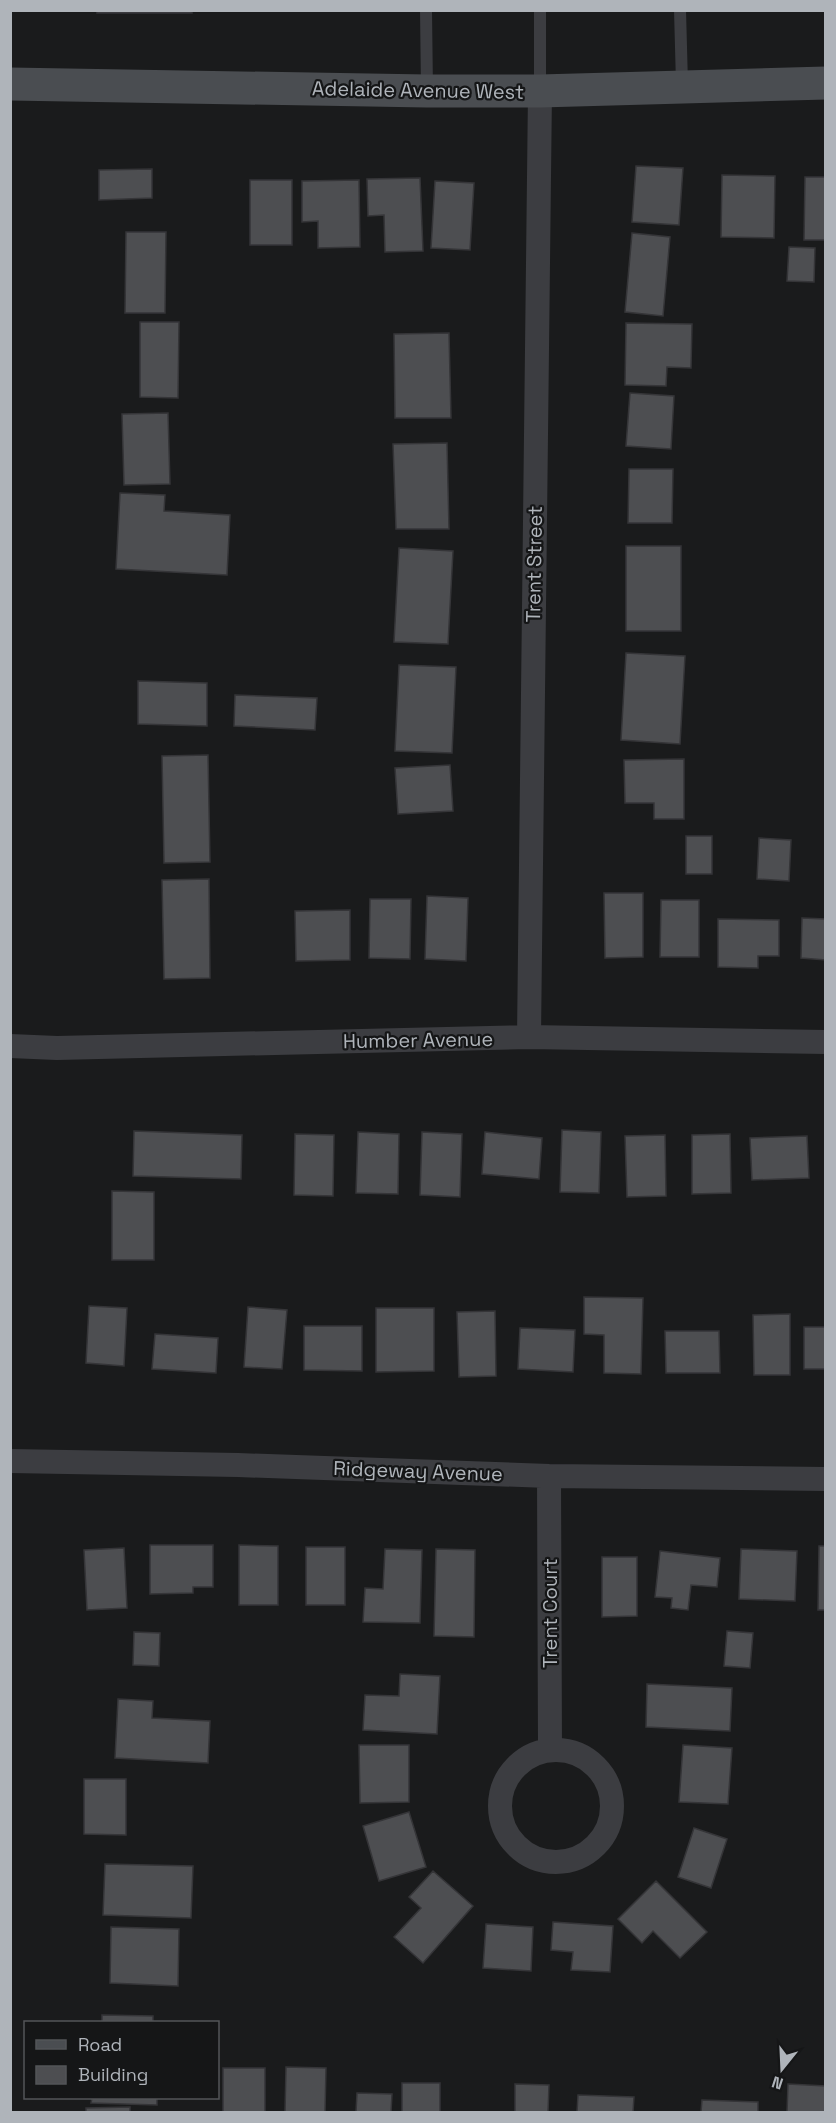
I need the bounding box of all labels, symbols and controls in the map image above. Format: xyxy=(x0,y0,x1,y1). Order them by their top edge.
street label: Adelaide Avenue West xyxy=(312,75,524,105)
street label: Trent Street xyxy=(520,505,548,623)
street label: Humber Avenue xyxy=(343,1026,493,1054)
street label: Ridgeway Avenue xyxy=(333,1455,503,1487)
street label: Trent Court xyxy=(537,1558,563,1668)
legend xyxy=(24,2021,219,2099)
text: Road xyxy=(78,2033,122,2056)
north arrow xyxy=(752,2039,812,2099)
text: Building xyxy=(78,2063,148,2086)
text: N xyxy=(769,2071,786,2094)

